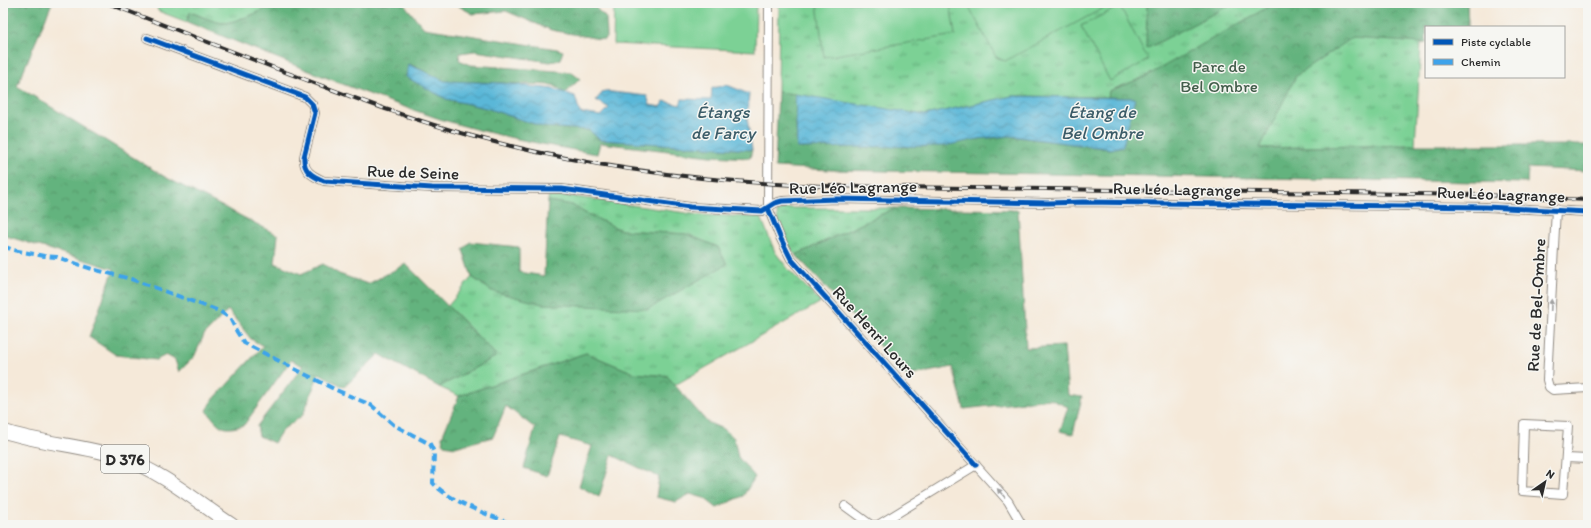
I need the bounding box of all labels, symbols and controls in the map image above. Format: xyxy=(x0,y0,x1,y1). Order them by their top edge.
legend xyxy=(1425,26,1565,78)
text: Piste cyclable xyxy=(1461,35,1531,49)
text: Chemin xyxy=(1461,55,1501,69)
park label: Parc de Bel Ombre xyxy=(1180,56,1258,96)
water label: Étangs de Farcy xyxy=(691,101,758,144)
water label: Étang de Bel Ombre xyxy=(1061,101,1144,144)
street label: Rue de Seine xyxy=(367,160,459,184)
street label: Rue Léo Lagrange xyxy=(789,176,917,198)
street label: Rue Léo Lagrange xyxy=(1113,178,1241,200)
street label: Rue Léo Lagrange xyxy=(1437,182,1565,206)
street label: Rue de Bel-Ombre xyxy=(1523,238,1549,372)
street label: Rue Henri Lours xyxy=(829,282,921,382)
one-way arrow xyxy=(1547,299,1554,311)
road number: D 376 xyxy=(101,445,149,473)
north arrow xyxy=(1525,462,1565,502)
text: N xyxy=(1544,467,1557,482)
one-way arrow xyxy=(997,488,1006,499)

